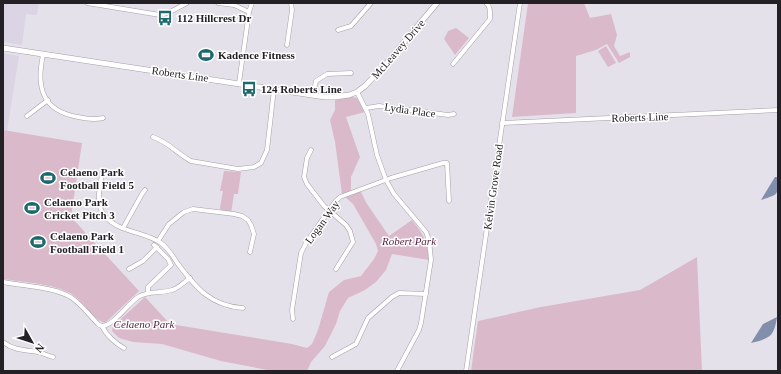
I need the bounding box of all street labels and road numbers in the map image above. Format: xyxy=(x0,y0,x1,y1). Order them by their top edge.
street label: McLeavey Drive xyxy=(369,17,427,81)
street label: Roberts Line xyxy=(151,64,209,84)
street label: Lydia Place xyxy=(384,100,437,120)
street label: Roberts Line xyxy=(611,110,669,124)
street label: Kelvin Grove Road xyxy=(481,143,505,230)
street label: Logan Way xyxy=(302,198,342,246)

